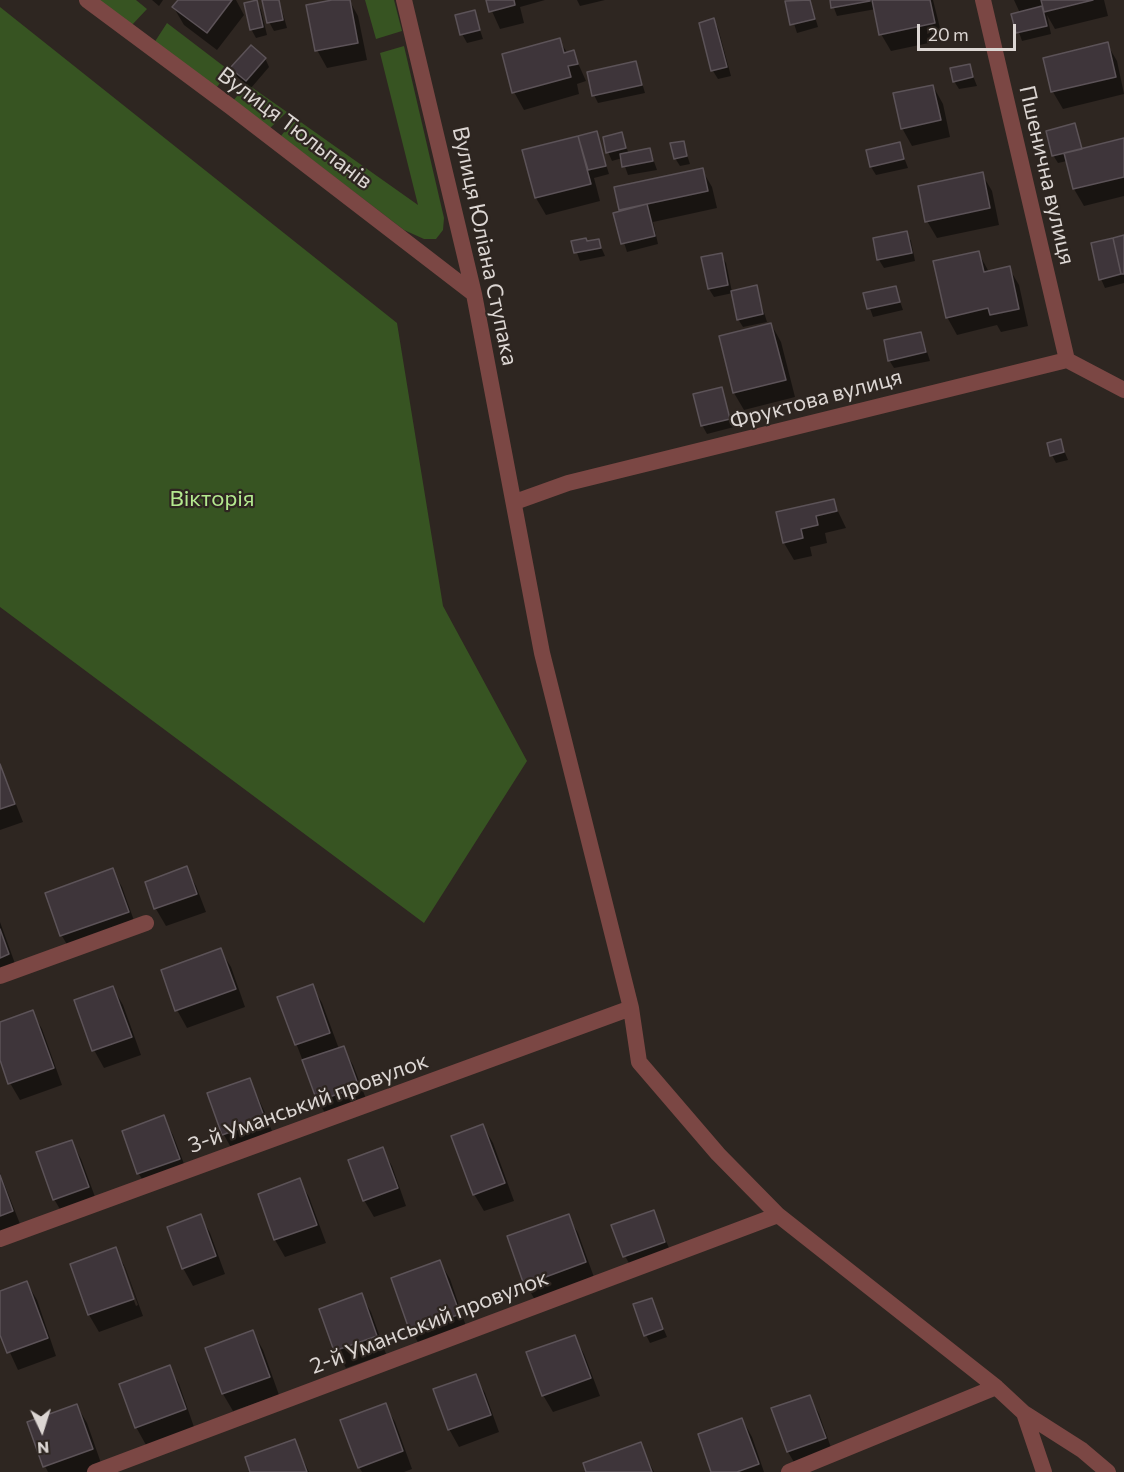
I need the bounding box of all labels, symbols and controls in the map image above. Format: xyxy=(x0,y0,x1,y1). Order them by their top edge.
scale bar xyxy=(920,12,1019,50)
text: 20 m xyxy=(928,23,969,45)
street label: Вулиця Тюльпанів xyxy=(213,61,377,195)
street label: Пшенична вулиця xyxy=(1014,83,1080,267)
street label: Вулиця Юліана Ступака xyxy=(447,124,523,368)
street label: Фруктова вулиця xyxy=(727,363,905,435)
park label: Вікторія xyxy=(169,486,255,512)
street label: 3-й Уманський провулок xyxy=(184,1047,432,1159)
street label: 2-й Уманський провулок xyxy=(306,1264,552,1380)
north arrow xyxy=(12,1400,72,1460)
text: N xyxy=(37,1439,50,1458)

